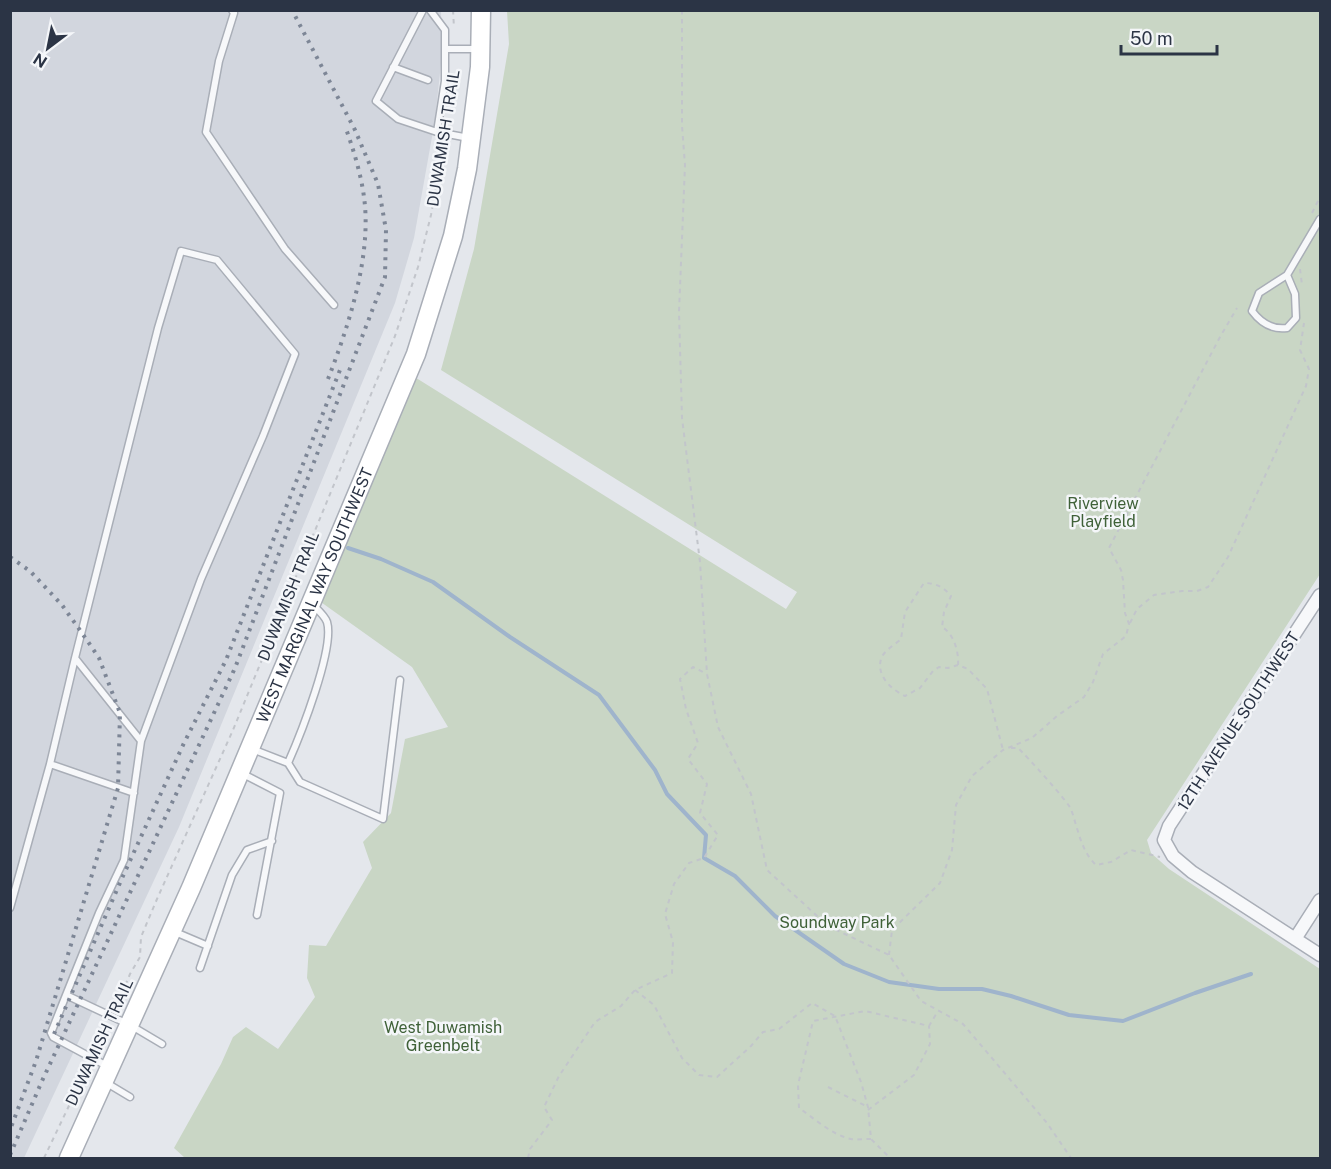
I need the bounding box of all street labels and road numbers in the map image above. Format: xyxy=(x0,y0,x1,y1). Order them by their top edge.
street label: DUWAMISH TRAIL xyxy=(423,68,464,208)
street label: WEST MARGINAL WAY SOUTHWEST xyxy=(253,465,377,726)
street label: DUWAMISH TRAIL xyxy=(254,529,323,664)
street label: 12TH AVENUE SOUTHWEST xyxy=(1173,628,1304,814)
street label: DUWAMISH TRAIL xyxy=(62,976,137,1109)

